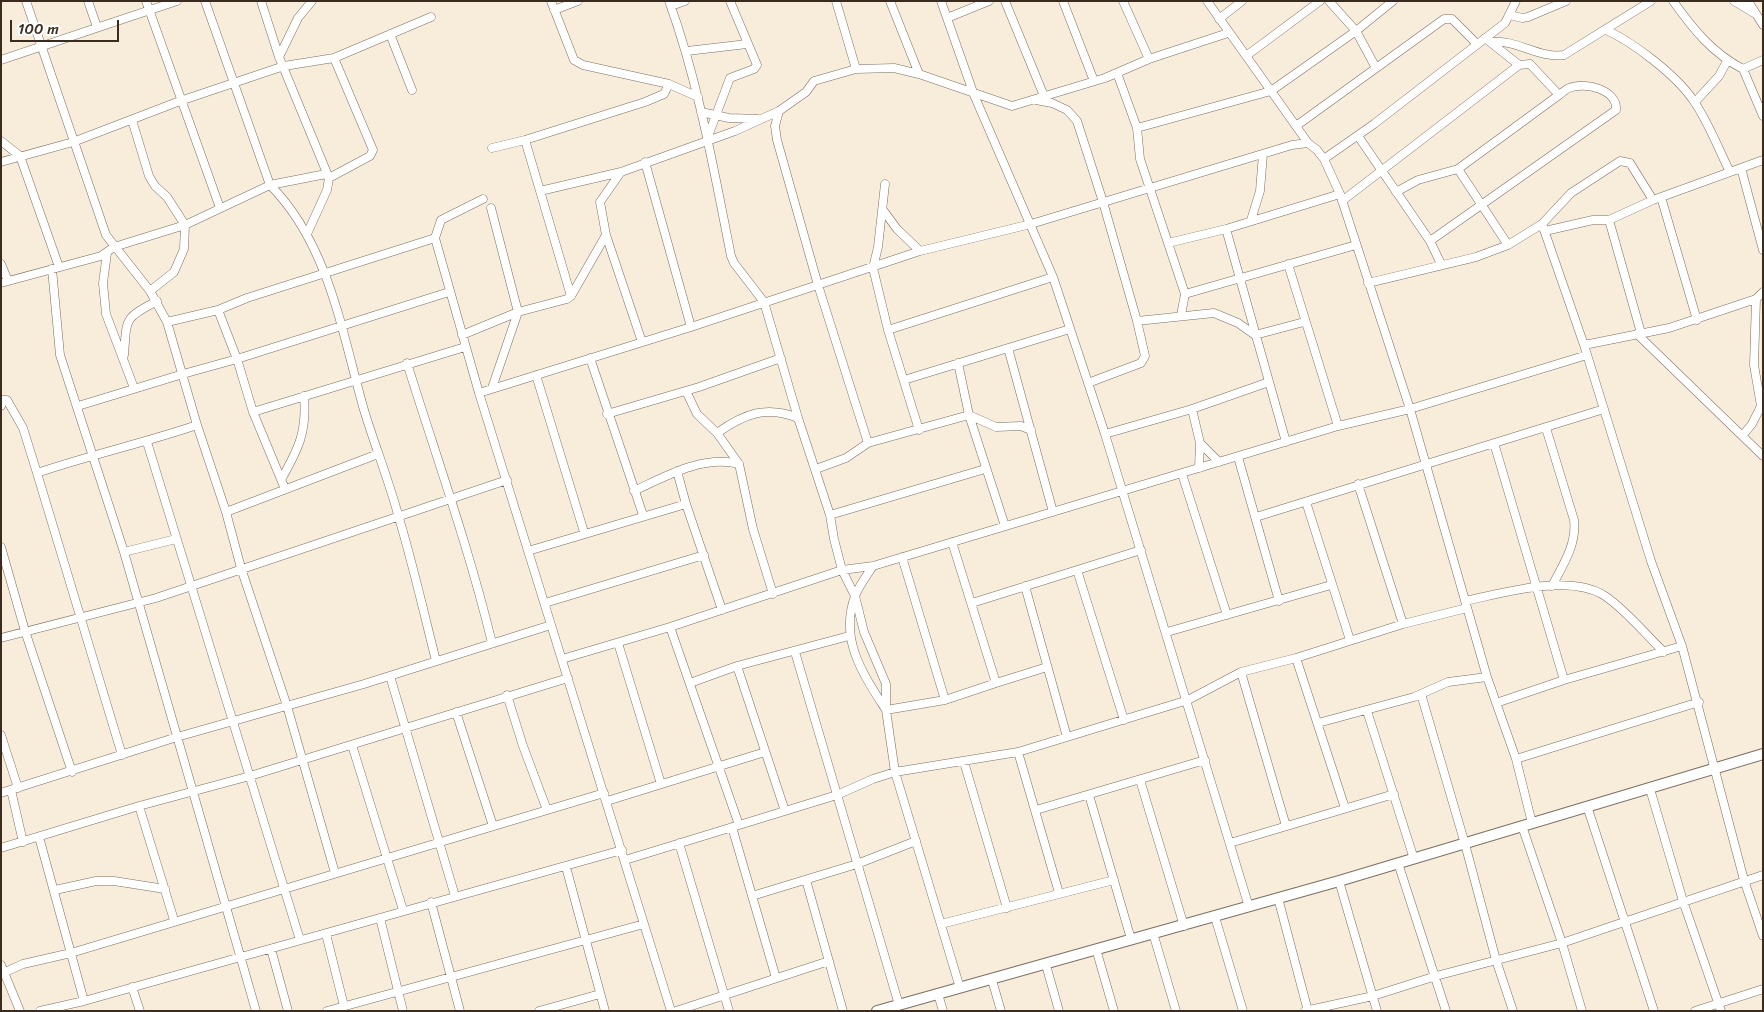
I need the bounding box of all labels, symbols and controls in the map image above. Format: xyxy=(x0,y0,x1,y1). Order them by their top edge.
scale bar xyxy=(12,10,121,42)
text: 100 m xyxy=(18,16,59,42)

